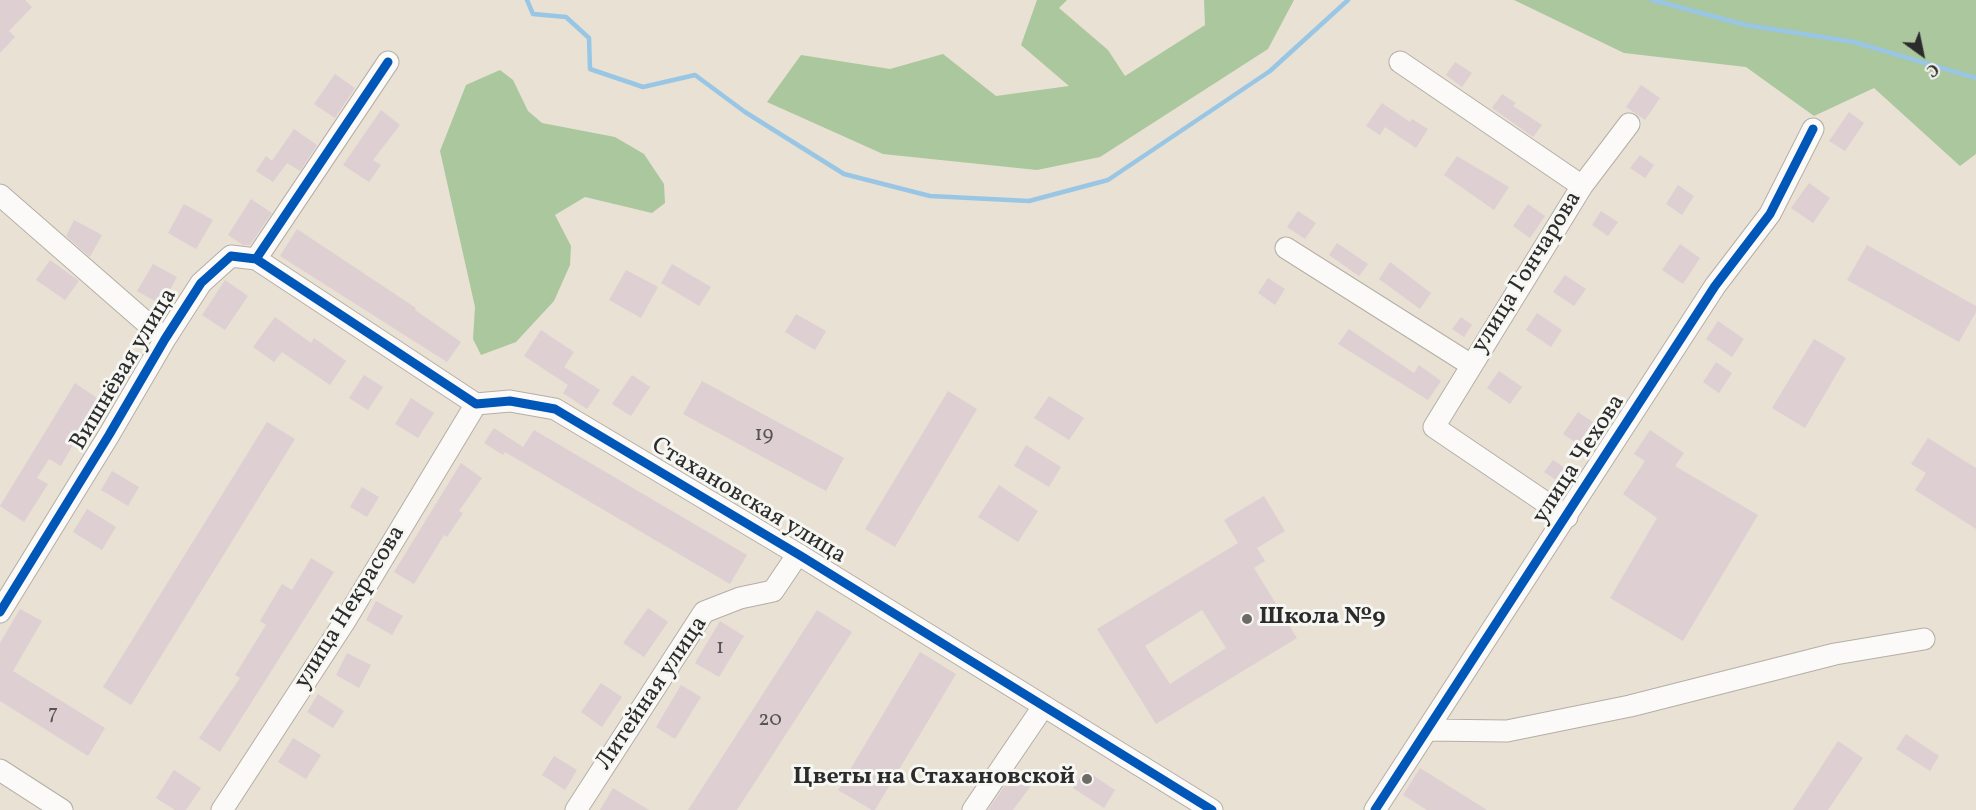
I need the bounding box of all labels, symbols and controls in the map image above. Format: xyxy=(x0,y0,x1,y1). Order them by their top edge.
north arrow xyxy=(1892,24,1952,84)
text: С xyxy=(1922,57,1942,81)
street label: улица Гончарова xyxy=(1467,187,1589,359)
street label: Вишнёвая улица xyxy=(65,284,185,456)
street label: улица Чехова xyxy=(1527,390,1633,530)
house number: 19 xyxy=(754,423,774,449)
street label: Стахановская улица xyxy=(645,432,851,572)
street label: улица Некрасова xyxy=(289,521,413,695)
place label: Школа №9 xyxy=(1259,605,1385,633)
street label: Литейная улица xyxy=(591,612,715,776)
marker: Школа №9 xyxy=(1240,612,1254,626)
house number: 1 xyxy=(716,636,724,662)
house number: 7 xyxy=(48,702,58,728)
house number: 20 xyxy=(758,708,782,734)
place label: Цветы на Стахановской xyxy=(793,765,1075,793)
marker: Цветы на Стахановской xyxy=(1080,772,1094,786)

